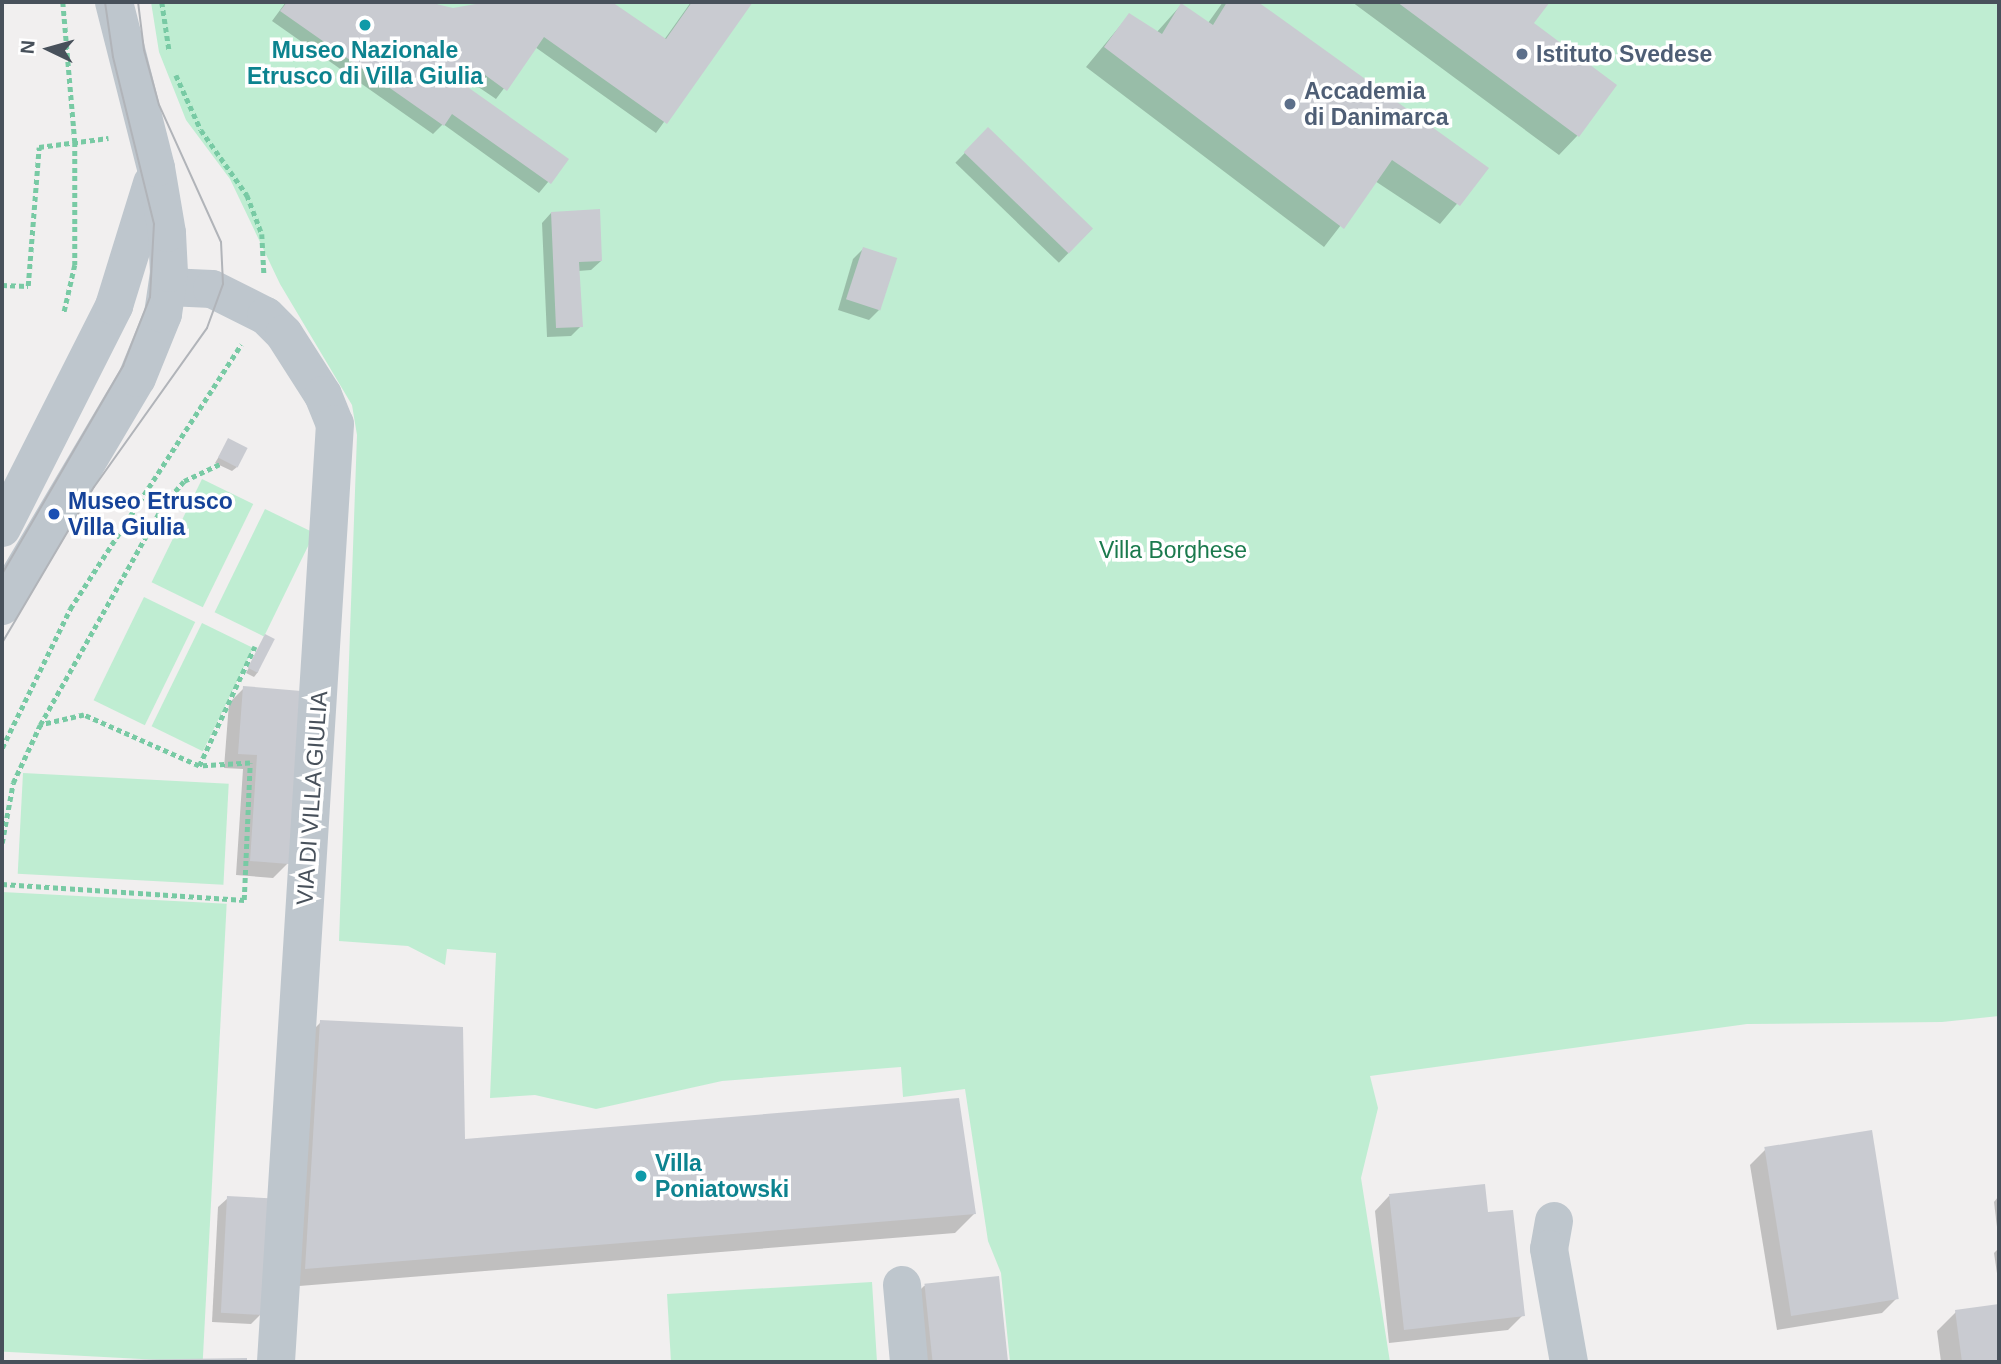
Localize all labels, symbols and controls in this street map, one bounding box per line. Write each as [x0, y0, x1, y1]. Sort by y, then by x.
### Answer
north arrow [14, 14, 84, 84]
marker: Museo Nazionale Etrusco di Villa Giulia [357, 17, 373, 33]
place label: Museo Nazionale Etrusco di Villa Giulia [247, 36, 483, 90]
text: N [17, 39, 39, 55]
place label: Istituto Svedese [1536, 40, 1712, 68]
marker: Istituto Svedese [1514, 46, 1530, 62]
place label: Accademia di Danimarca [1304, 77, 1448, 131]
marker: Accademia di Danimarca [1282, 96, 1298, 112]
place label: Museo Etrusco Villa Giulia [68, 487, 233, 541]
marker: Museo Etrusco Villa Giulia [46, 506, 62, 522]
park label: Villa Borghese [1099, 536, 1247, 564]
street label: VIA DI VILLA GIULIA [291, 689, 333, 907]
place label: Villa Poniatowski [655, 1149, 789, 1203]
marker: Villa Poniatowski [633, 1168, 649, 1184]

